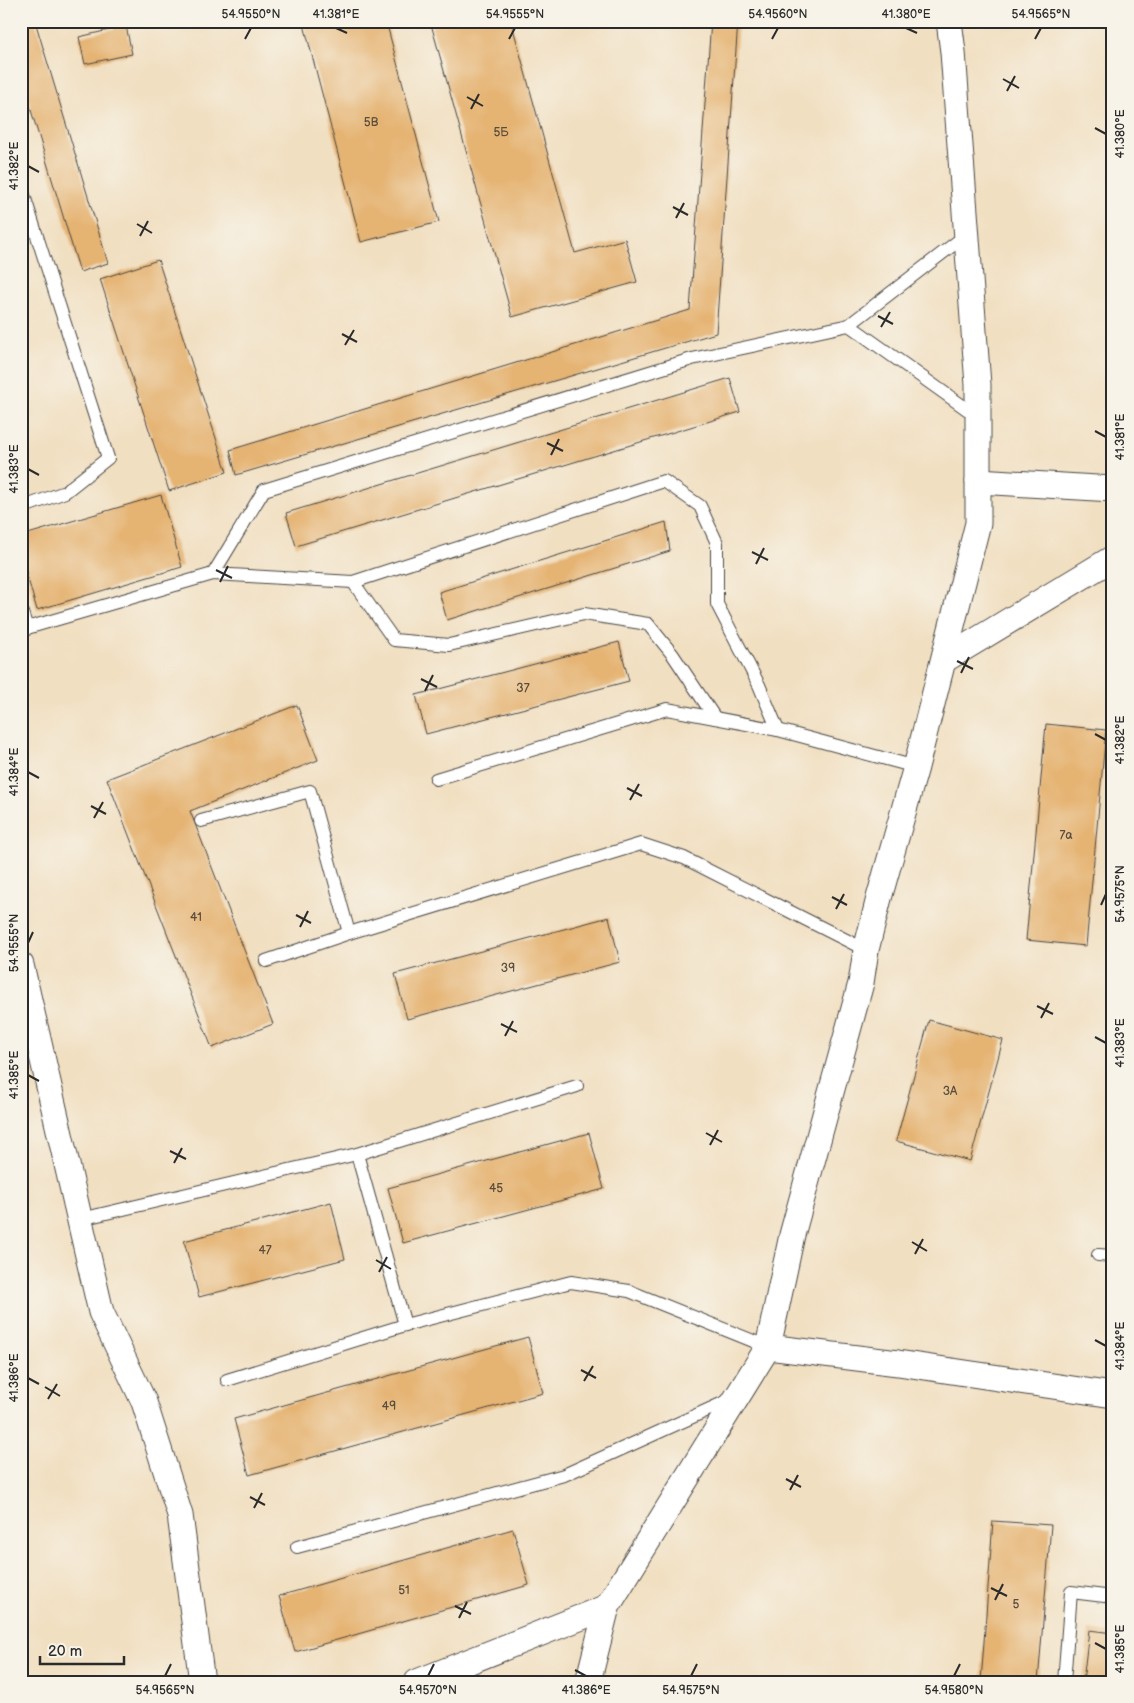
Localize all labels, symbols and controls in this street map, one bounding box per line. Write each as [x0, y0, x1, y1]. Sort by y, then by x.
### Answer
text: 54.9550°N [222, 7, 280, 22]
text: 41.381°E [313, 7, 359, 22]
text: 54.9555°N [486, 7, 544, 22]
text: 54.9560°N [748, 7, 808, 22]
text: 41.380°E [881, 7, 931, 22]
text: 54.9565°N [1012, 7, 1070, 22]
text: 41.380°E [1113, 109, 1128, 159]
house number: 5В [364, 115, 379, 130]
house number: 5Б [493, 125, 509, 140]
text: 41.382°E [7, 142, 22, 190]
text: 41.381°E [1113, 414, 1128, 460]
text: 41.383°E [7, 444, 22, 494]
house number: 37 [516, 681, 530, 696]
text: 41.382°E [1113, 716, 1128, 764]
text: 41.384°E [7, 747, 22, 796]
house number: 7а [1060, 828, 1072, 843]
text: 54.9575°N [1113, 865, 1128, 923]
house number: 41 [190, 910, 202, 925]
text: 54.9555°N [7, 914, 22, 972]
house number: 39 [501, 961, 515, 976]
text: 41.383°E [1113, 1018, 1128, 1068]
text: 41.385°E [7, 1050, 22, 1099]
house number: 3А [943, 1084, 958, 1099]
house number: 45 [489, 1181, 503, 1196]
house number: 47 [258, 1243, 272, 1258]
text: 41.384°E [1113, 1321, 1128, 1370]
text: 41.386°E [7, 1353, 22, 1403]
house number: 49 [382, 1399, 396, 1414]
house number: 51 [398, 1583, 410, 1598]
house number: 5 [1013, 1597, 1020, 1612]
text: 41.385°E [1113, 1624, 1128, 1673]
scale bar [40, 1633, 124, 1665]
text: 20 m [48, 1642, 82, 1661]
text: 54.9565°N [136, 1683, 194, 1698]
text: 54.9570°N [399, 1683, 457, 1698]
text: 41.386°E [561, 1683, 611, 1698]
text: 54.9575°N [662, 1683, 720, 1698]
text: 54.9580°N [925, 1683, 983, 1698]

